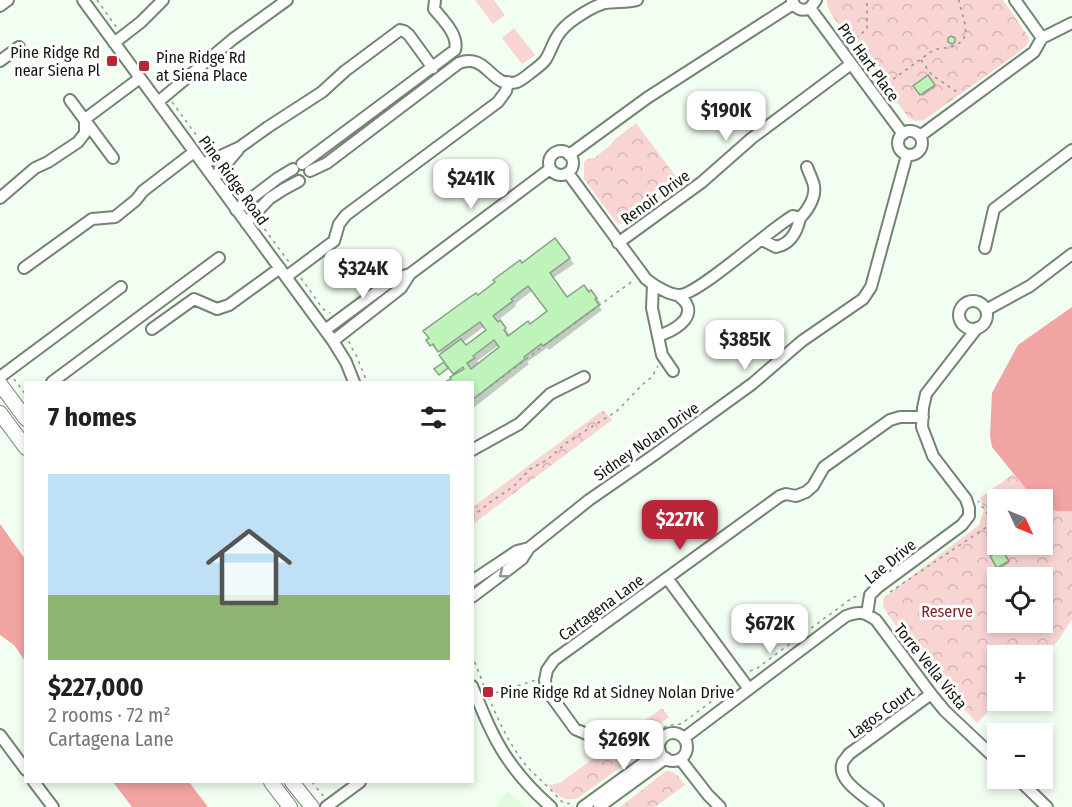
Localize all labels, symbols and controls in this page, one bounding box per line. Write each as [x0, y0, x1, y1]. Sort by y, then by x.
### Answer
street label: Pro Hart Place [834, 19, 903, 105]
place label: Pine Ridge Rd near Siena Pl [10, 43, 100, 80]
place label: Pine Ridge Rd at Siena Place [156, 48, 247, 85]
marker: Pine Ridge Rd near Siena Pl [105, 54, 119, 68]
marker: Pine Ridge Rd at Siena Place [137, 59, 151, 73]
pin: $190K [684, 91, 768, 142]
text: $190K [701, 98, 751, 122]
street label: Pine Ridge Road [195, 132, 272, 229]
pin: $241K [429, 159, 513, 210]
text: $241K [447, 166, 495, 190]
street label: Renoir Drive [617, 166, 694, 229]
pin: $324K [321, 249, 405, 300]
text: $324K [338, 256, 388, 280]
pin: $385K [703, 320, 787, 371]
text: $385K [719, 327, 771, 351]
street label: Sidney Nolan Drive [590, 398, 703, 485]
icon: filters [417, 401, 450, 434]
text: 7 homes [48, 402, 136, 433]
north arrow [987, 489, 1053, 555]
map controls [987, 489, 1053, 789]
pin: $227K [638, 500, 722, 551]
text: $227K [656, 507, 704, 531]
icon: home [195, 513, 303, 621]
street label: Lae Drive [861, 535, 920, 588]
one-way arrow [498, 567, 509, 578]
button: locate [987, 567, 1053, 633]
street label: Cartagena Lane [555, 570, 648, 645]
park label: Reserve [921, 602, 973, 621]
pin: $672K [728, 604, 812, 655]
text: $672K [745, 611, 795, 635]
street label: Torre Vella Vista [890, 620, 971, 713]
button: + [987, 645, 1053, 711]
text: $227,000 [48, 672, 144, 703]
street label: Lagos Court [845, 682, 918, 743]
place label: Pine Ridge Rd at Sidney Nolan Drive [500, 683, 734, 702]
marker: Pine Ridge Rd at Sidney Nolan Drive [481, 685, 495, 699]
text: 2 rooms · 72 m² [48, 703, 170, 727]
pin: $269K [582, 720, 666, 771]
button: − [987, 723, 1053, 789]
text: Cartagena Lane [48, 727, 174, 751]
text: $269K [598, 727, 650, 751]

